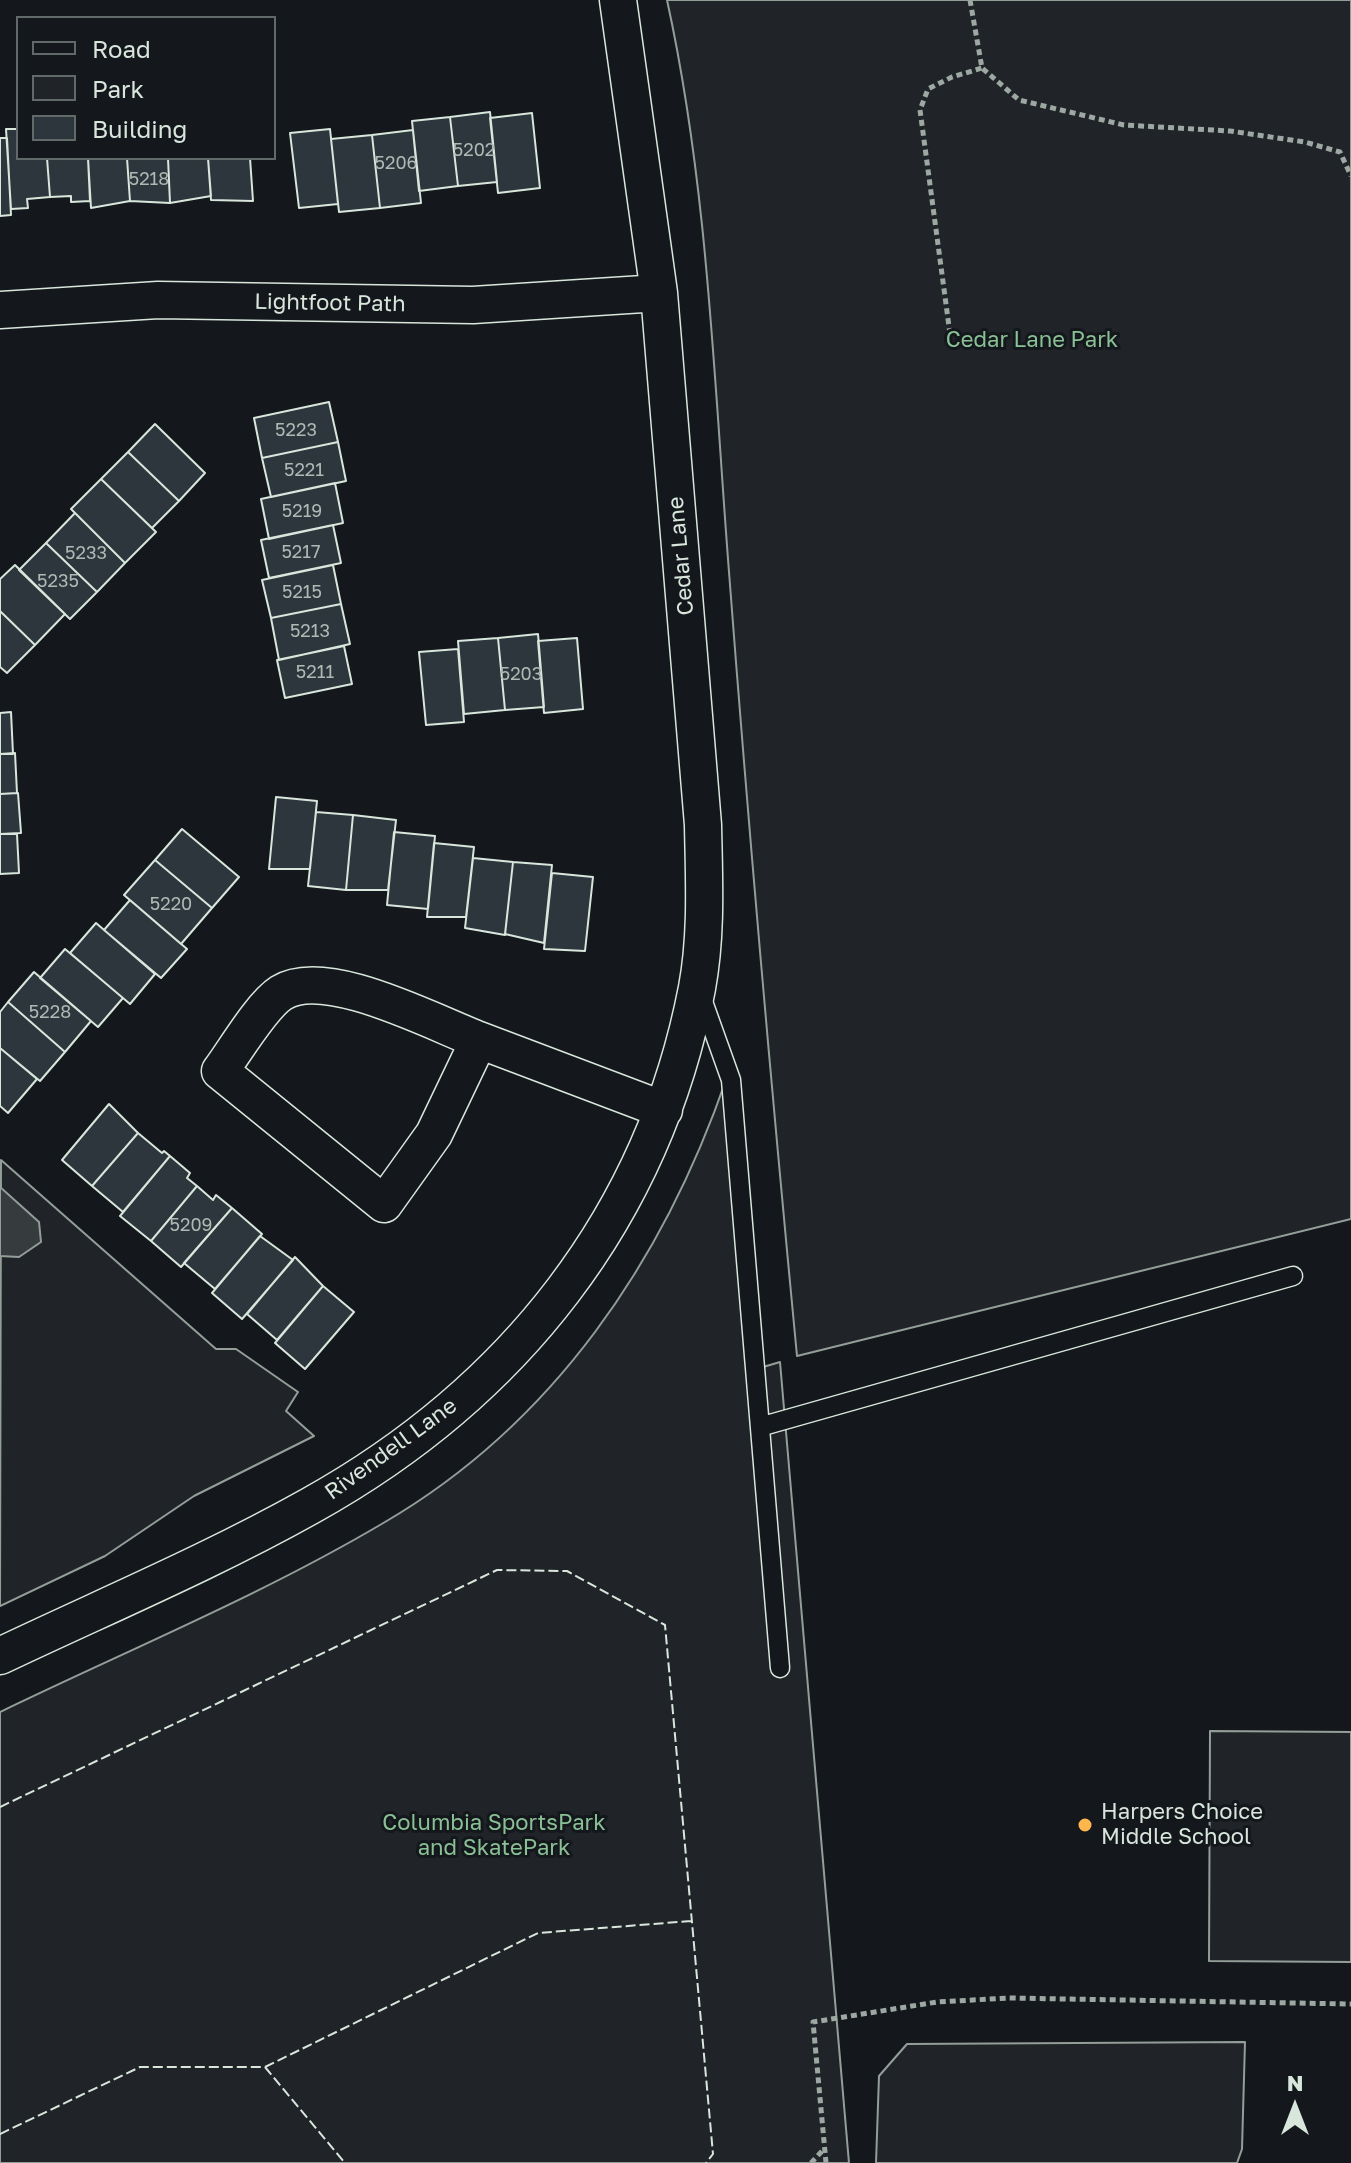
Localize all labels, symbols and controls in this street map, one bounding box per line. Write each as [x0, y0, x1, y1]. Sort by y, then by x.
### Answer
legend [16, 16, 276, 160]
text: Road [92, 34, 151, 63]
text: Park [92, 74, 144, 103]
text: Building [92, 114, 187, 143]
house number: 5202 [453, 139, 495, 161]
house number: 5206 [375, 152, 417, 174]
house number: 5218 [129, 168, 169, 190]
street label: Lightfoot Path [254, 288, 406, 318]
park label: Cedar Lane Park [946, 327, 1118, 353]
house number: 5223 [275, 419, 317, 441]
house number: 5221 [284, 459, 324, 481]
street label: Cedar Lane [663, 495, 699, 617]
house number: 5219 [282, 500, 322, 522]
house number: 5217 [281, 541, 321, 563]
house number: 5233 [65, 542, 107, 564]
house number: 5235 [37, 570, 79, 592]
house number: 5215 [282, 581, 322, 603]
house number: 5213 [290, 620, 330, 642]
house number: 5211 [296, 661, 334, 683]
house number: 5203 [500, 663, 542, 685]
house number: 5220 [150, 893, 192, 915]
house number: 5228 [29, 1001, 71, 1023]
house number: 5209 [170, 1214, 212, 1236]
street label: Rivendell Lane [320, 1392, 462, 1506]
place label: Harpers Choice Middle School [1101, 1799, 1263, 1850]
park label: Columbia SportsPark and SkatePark [382, 1810, 606, 1862]
marker: Harpers Choice Middle School [1076, 1816, 1094, 1834]
north arrow [1255, 2067, 1335, 2147]
text: N [1287, 2069, 1303, 2096]

